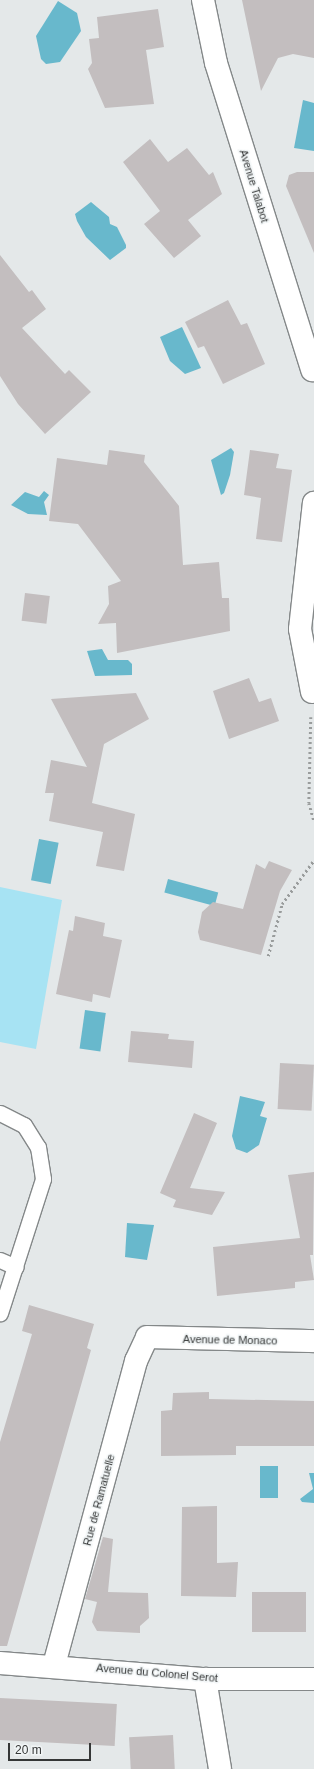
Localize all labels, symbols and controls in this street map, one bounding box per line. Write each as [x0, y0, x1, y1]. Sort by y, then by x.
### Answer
street label: Avenue Talabot [237, 148, 271, 224]
street label: Avenue de Monaco [183, 1333, 277, 1347]
street label: Rue de Ramatuelle [80, 1453, 118, 1547]
street label: Avenue du Colonel Serot [96, 1661, 218, 1685]
scale bar [10, 1735, 93, 1761]
text: 20 m [15, 1743, 42, 1757]

